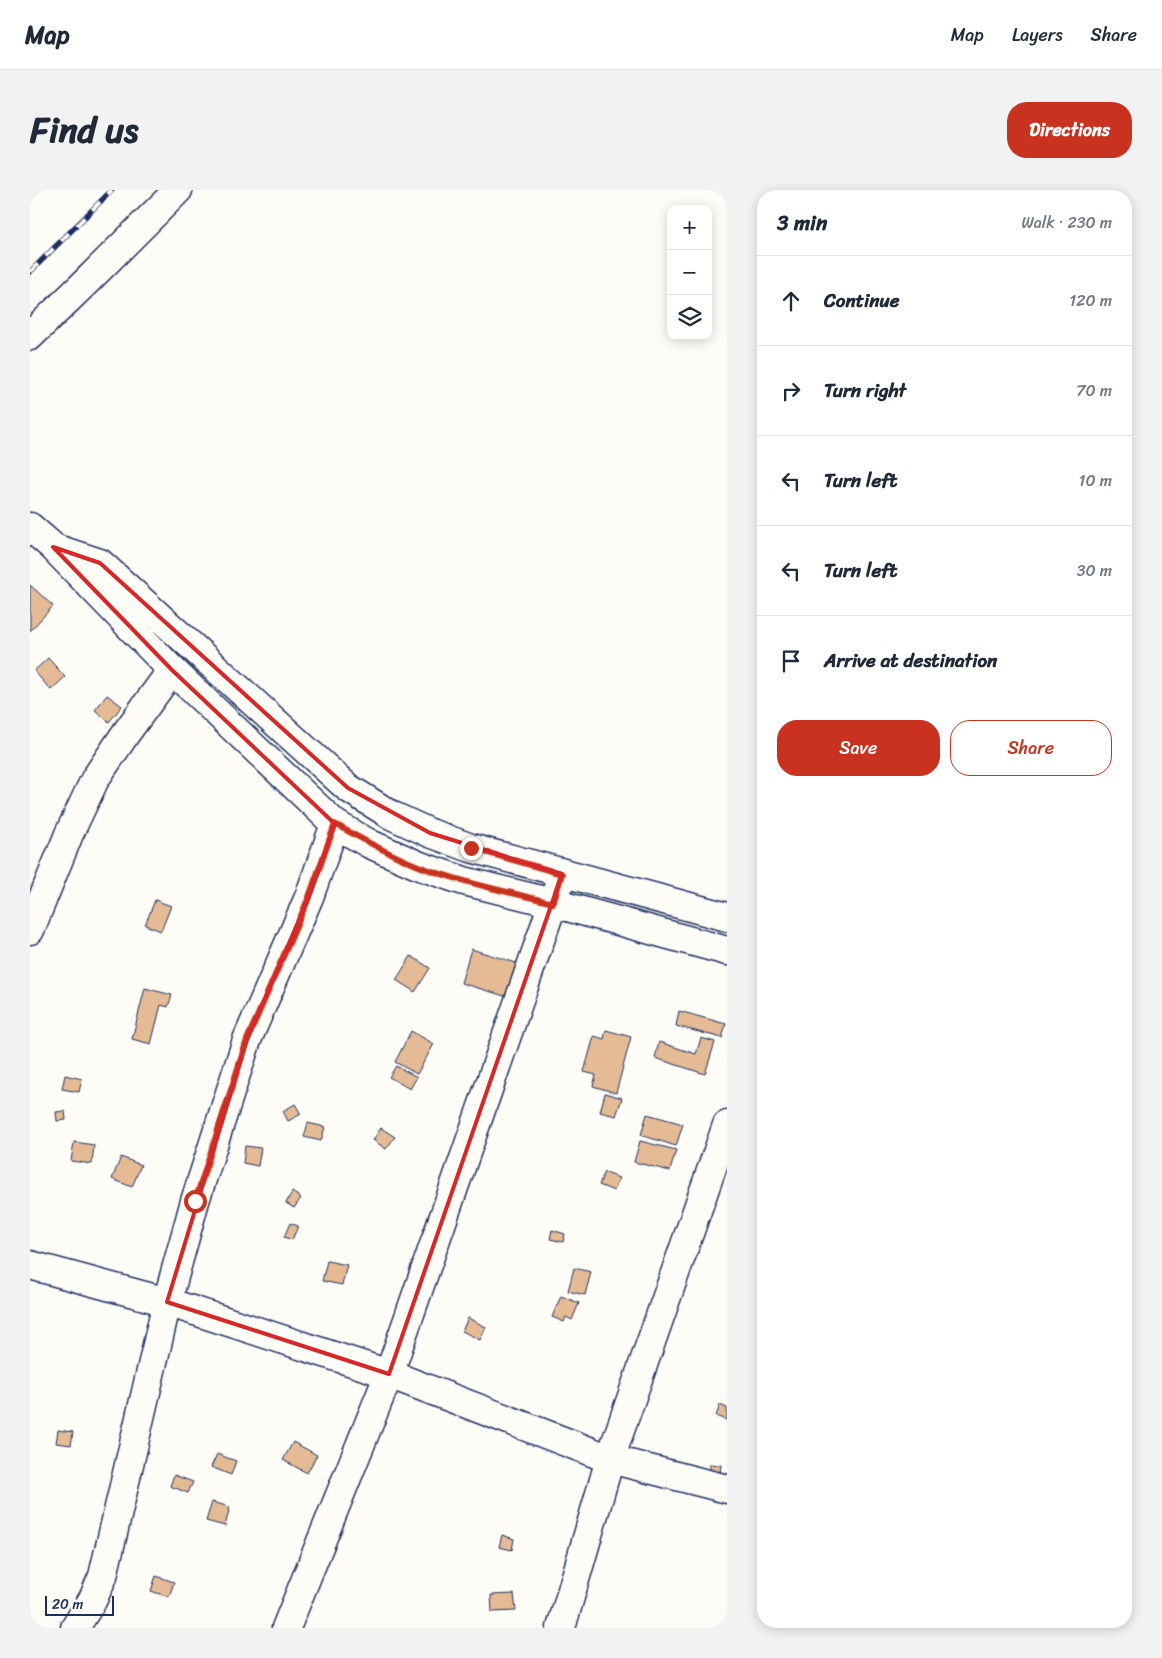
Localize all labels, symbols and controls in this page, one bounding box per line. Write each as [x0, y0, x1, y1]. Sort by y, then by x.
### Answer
text: Map [25, 14, 69, 56]
text: Map [951, 19, 984, 51]
text: Layers [1012, 19, 1063, 51]
text: Share [1091, 19, 1137, 51]
text: Find us [30, 99, 138, 161]
button: Directions [1007, 102, 1132, 158]
text: 3 min [777, 204, 827, 242]
map controls [667, 205, 712, 340]
button: + [667, 205, 712, 250]
text: Walk · 230 m [1021, 208, 1112, 237]
button: − [667, 250, 712, 295]
text: Continue [824, 284, 900, 317]
text: 120 m [1069, 286, 1112, 315]
icon: ahead [777, 287, 805, 315]
button: layers [667, 295, 712, 340]
text: Turn right [824, 374, 906, 407]
text: 70 m [1076, 376, 1112, 405]
icon: right [777, 377, 805, 405]
text: Turn left [824, 464, 897, 497]
text: 10 m [1079, 466, 1112, 495]
icon: left [777, 467, 805, 495]
text: Turn left [824, 554, 897, 587]
text: 30 m [1077, 556, 1112, 585]
icon: left [777, 557, 805, 585]
text: Arrive at destination [824, 644, 997, 677]
icon: arrive [777, 647, 805, 675]
button: Save [777, 720, 940, 776]
button: Share [950, 720, 1112, 776]
route end [460, 837, 483, 860]
route start [184, 1190, 207, 1213]
text: 20 m [52, 1592, 83, 1617]
scale bar [45, 1593, 114, 1616]

